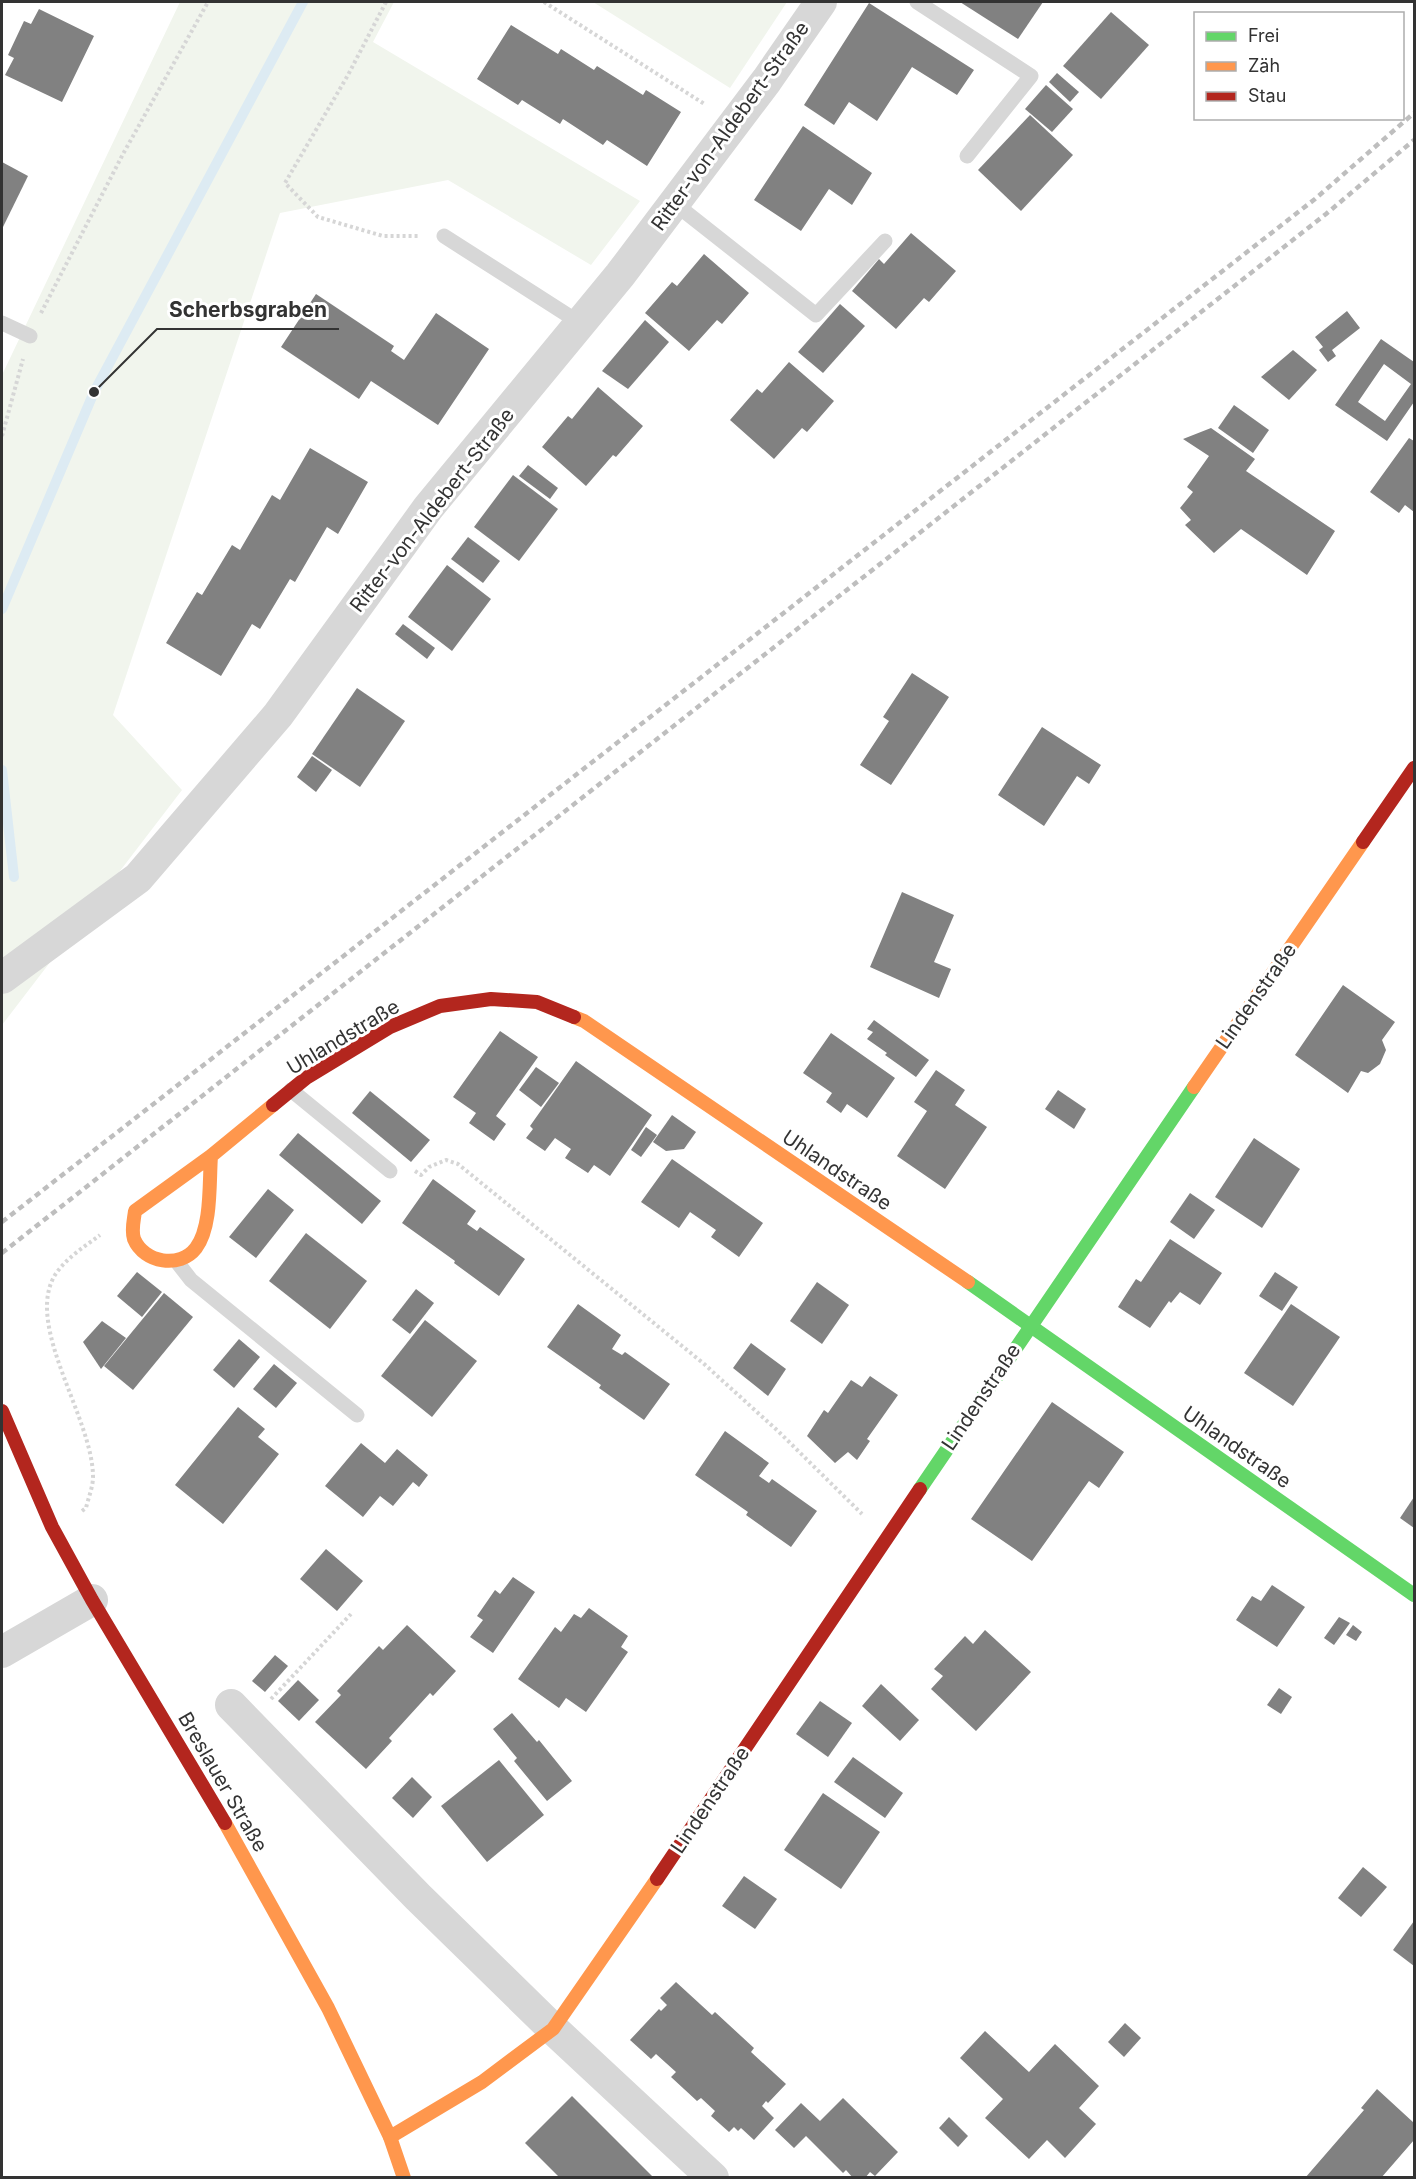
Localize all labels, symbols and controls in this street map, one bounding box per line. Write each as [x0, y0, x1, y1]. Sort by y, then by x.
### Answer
legend [1194, 12, 1404, 120]
street label: Ritter-von-Aldebert-Straße [646, 17, 814, 235]
text: Frei [1248, 25, 1279, 46]
text: Zäh [1248, 55, 1280, 76]
text: Stau [1248, 85, 1286, 106]
callout: Scherbsgraben [157, 290, 339, 329]
text: Scherbsgraben [169, 297, 327, 322]
street label: Ritter-von-Aldebert-Straße [345, 403, 519, 617]
street label: Lindenstraße [1211, 939, 1301, 1053]
street label: Uhlandstraße [283, 994, 403, 1080]
street label: Uhlandstraße [778, 1125, 896, 1215]
street label: Lindenstraße [937, 1339, 1025, 1455]
street label: Uhlandstraße [1178, 1401, 1296, 1493]
street label: Breslauer Straße [173, 1708, 273, 1856]
street label: Lindenstraße [666, 1742, 754, 1858]

